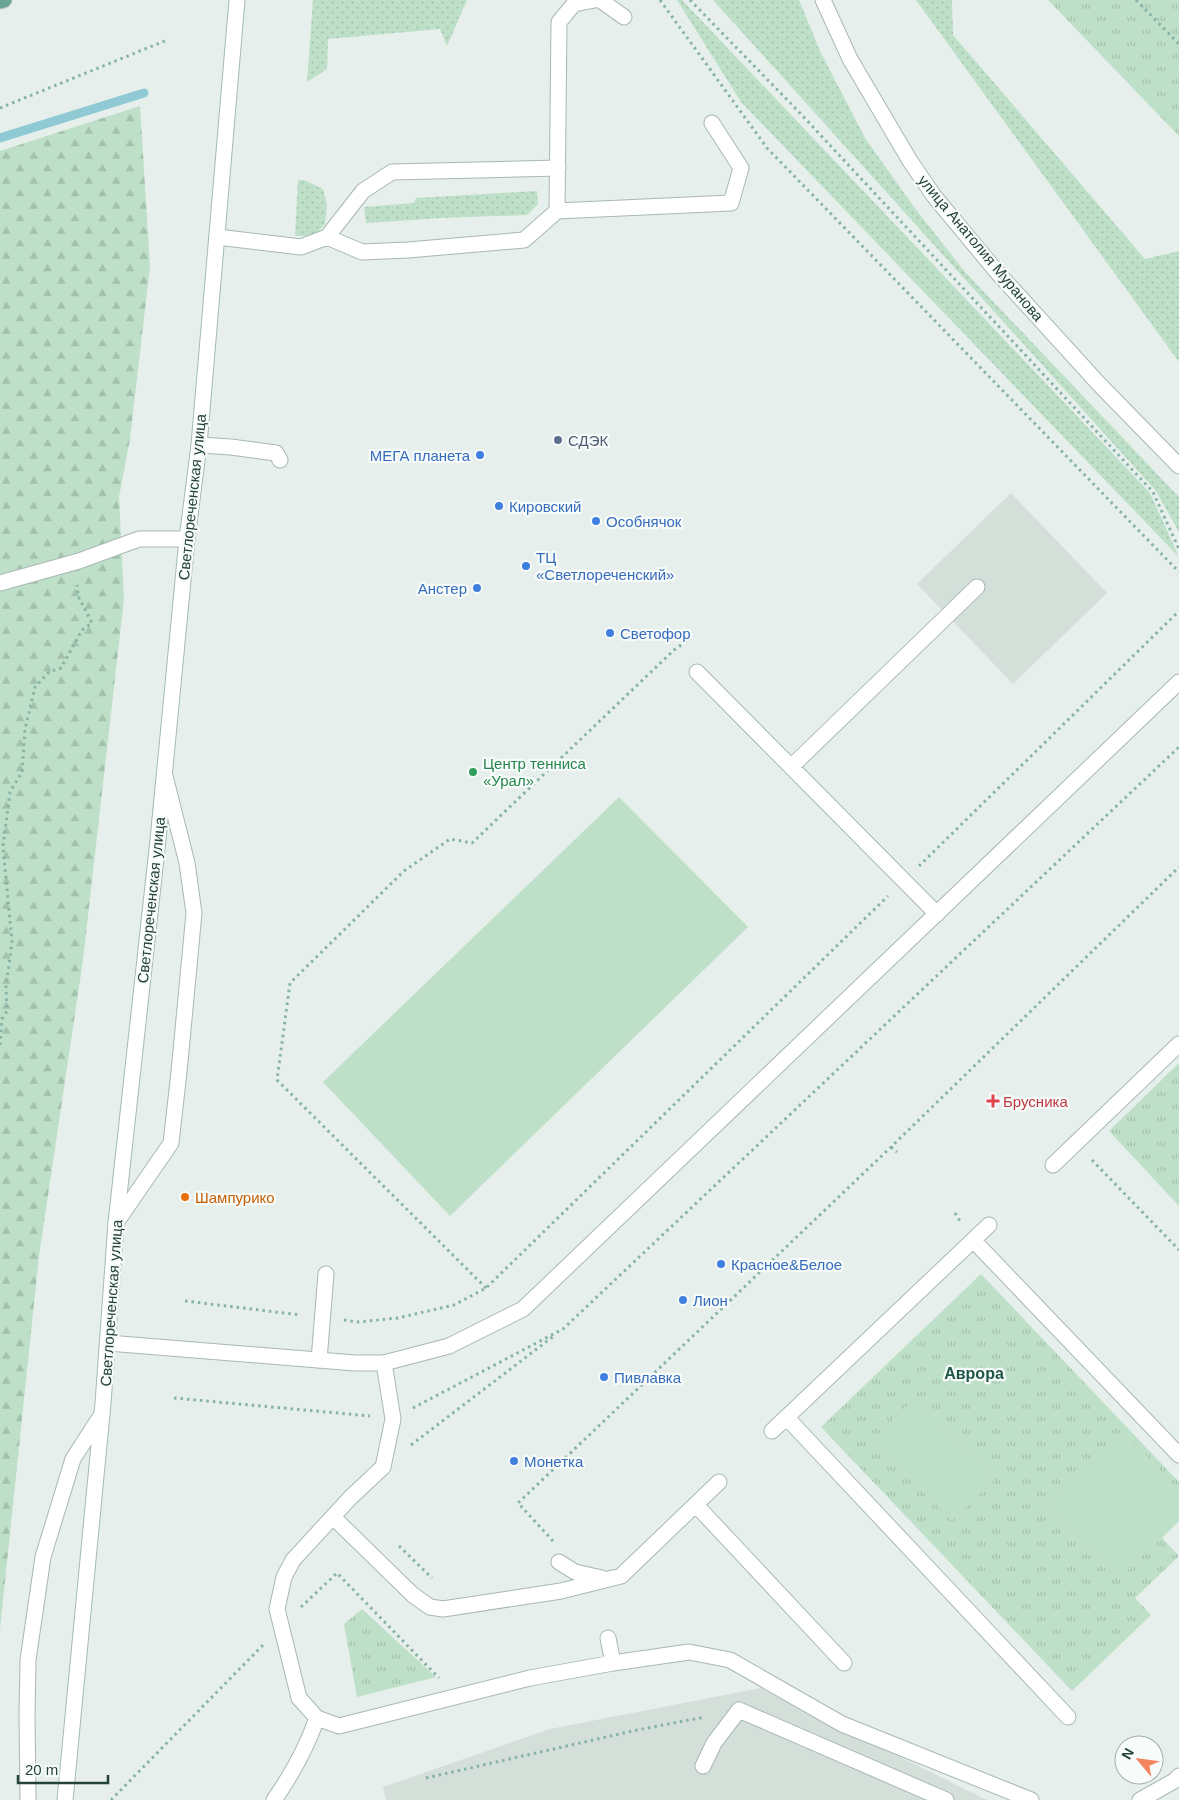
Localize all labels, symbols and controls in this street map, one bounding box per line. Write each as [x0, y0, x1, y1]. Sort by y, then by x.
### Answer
street label: улица Анатолия Муранова [915, 172, 1047, 325]
street label: Светлореченская улица [175, 412, 209, 581]
place label: СДЭК [568, 432, 608, 449]
marker: СДЭК [552, 434, 564, 446]
place label: МЕГА планета [370, 447, 471, 464]
marker: МЕГА планета [474, 449, 486, 461]
place label: Кировский [509, 498, 581, 515]
marker: Кировский [493, 500, 505, 512]
place label: Особнячок [606, 513, 682, 530]
marker: Особнячок [590, 515, 602, 527]
place label: ТЦ «Светлореченский» [536, 549, 674, 583]
marker: ТЦ «Светлореченский» [520, 560, 532, 572]
place label: Анстер [418, 580, 467, 597]
marker: Анстер [471, 582, 483, 594]
place label: Светофор [620, 625, 691, 642]
marker: Светофор [604, 627, 616, 639]
place label: Центр тенниса «Урал» [483, 755, 587, 789]
marker: Центр тенниса «Урал» [467, 766, 479, 778]
street label: Светлореченская улица [134, 815, 168, 984]
place label: Брусника [1003, 1093, 1068, 1110]
marker: Брусника [987, 1095, 999, 1107]
place label: Шампурико [195, 1189, 275, 1206]
marker: Шампурико [179, 1191, 191, 1203]
street label: Светлореченская улица [97, 1218, 125, 1387]
place label: Красное&Белое [731, 1256, 842, 1273]
marker: Красное&Белое [715, 1258, 727, 1270]
place label: Лион [693, 1292, 728, 1309]
marker: Лион [677, 1294, 689, 1306]
district label: Аврора [944, 1365, 1004, 1382]
place label: Пивлавка [614, 1369, 682, 1386]
marker: Пивлавка [598, 1371, 610, 1383]
place label: Монетка [524, 1453, 584, 1470]
marker: Монетка [508, 1455, 520, 1467]
north arrow [1114, 1735, 1164, 1785]
text: N [1118, 1745, 1137, 1762]
scale bar [18, 1752, 108, 1784]
text: 20 m [25, 1761, 58, 1778]

